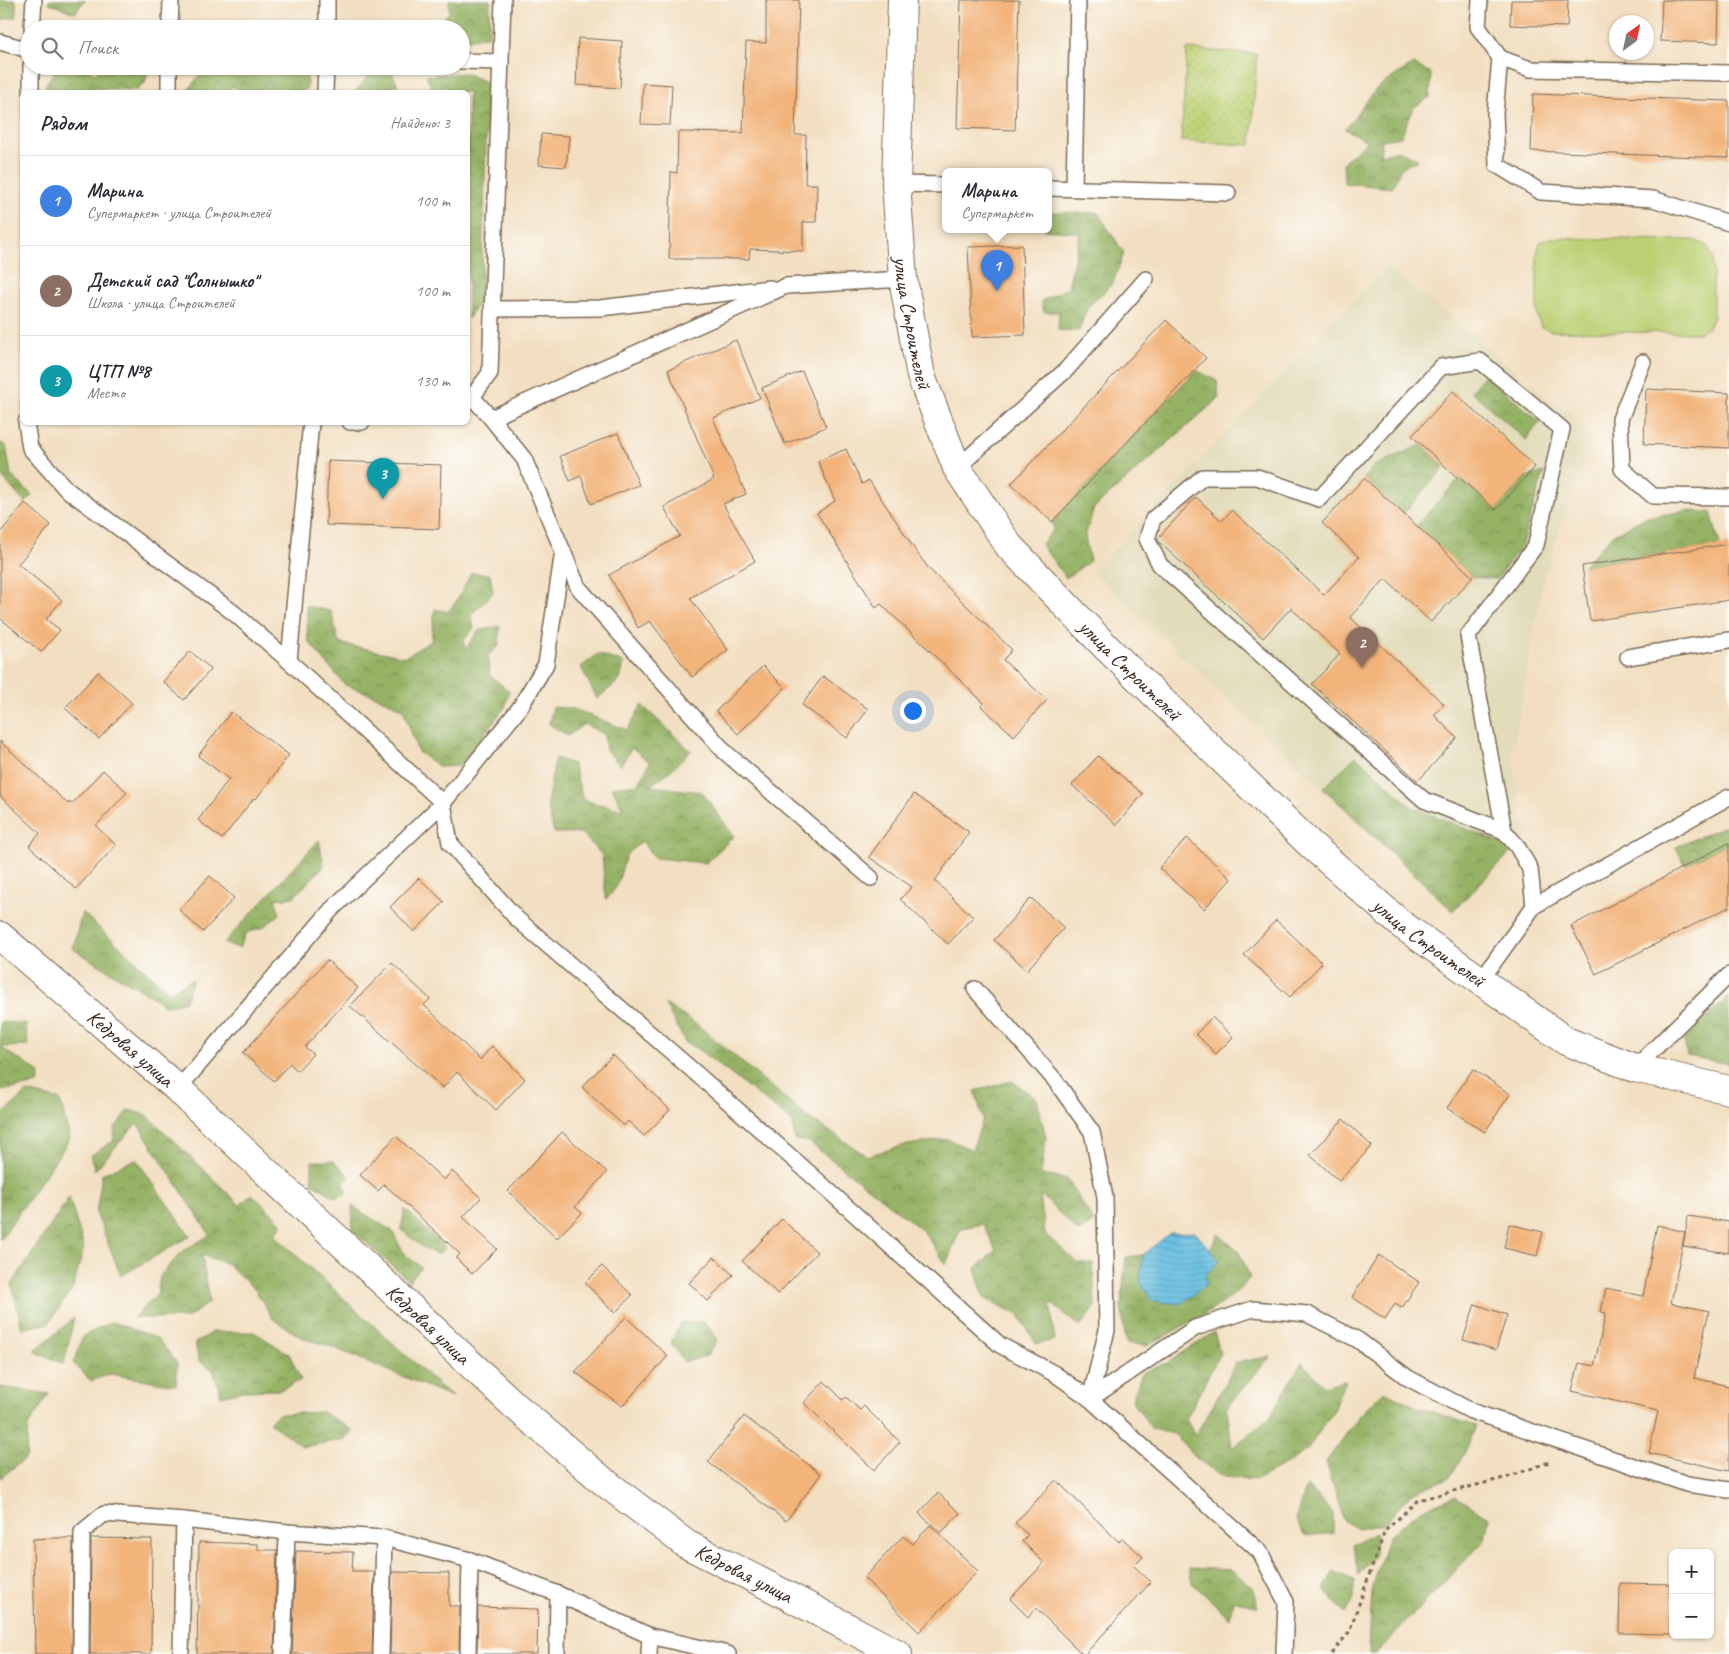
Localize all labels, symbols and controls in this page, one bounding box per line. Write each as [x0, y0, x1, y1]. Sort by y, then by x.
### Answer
north arrow [1609, 15, 1654, 60]
search box [20, 20, 470, 75]
icon: search [38, 34, 66, 62]
text: Поиск [78, 36, 118, 60]
text: Рядом [40, 110, 87, 136]
text: Найдено: 3 [390, 113, 450, 133]
popup [942, 168, 1052, 233]
text: Марина [87, 179, 142, 203]
text: Марина [961, 179, 1017, 203]
text: 1 [52, 191, 60, 211]
text: 100 m [416, 191, 450, 211]
text: Супермаркет · улица Строителей [87, 203, 271, 223]
text: Супермаркет [961, 203, 1033, 223]
pin: 1 [981, 250, 1013, 291]
street label: улица Строителей [888, 254, 938, 394]
text: Детский сад "Солнышко" [87, 269, 258, 293]
text: 2 [52, 281, 60, 301]
text: 100 m [416, 281, 450, 301]
text: Школа · улица Строителей [87, 293, 235, 313]
text: ЦТП №8 [87, 359, 150, 383]
text: 3 [52, 371, 60, 391]
text: 130 m [416, 371, 450, 391]
text: Место [87, 383, 125, 403]
pin: 3 [367, 458, 399, 499]
street label: улица Строителей [1072, 612, 1188, 727]
pin: 2 [1346, 627, 1378, 668]
your location [900, 698, 926, 724]
street label: улица Строителей [1366, 891, 1491, 994]
street label: Кедровая улица [82, 1004, 180, 1094]
street label: Кедровая улица [381, 1278, 477, 1371]
street label: Кедровая улица [691, 1538, 799, 1610]
map controls [1669, 1549, 1714, 1639]
button: + [1669, 1549, 1714, 1594]
button: − [1669, 1594, 1714, 1639]

